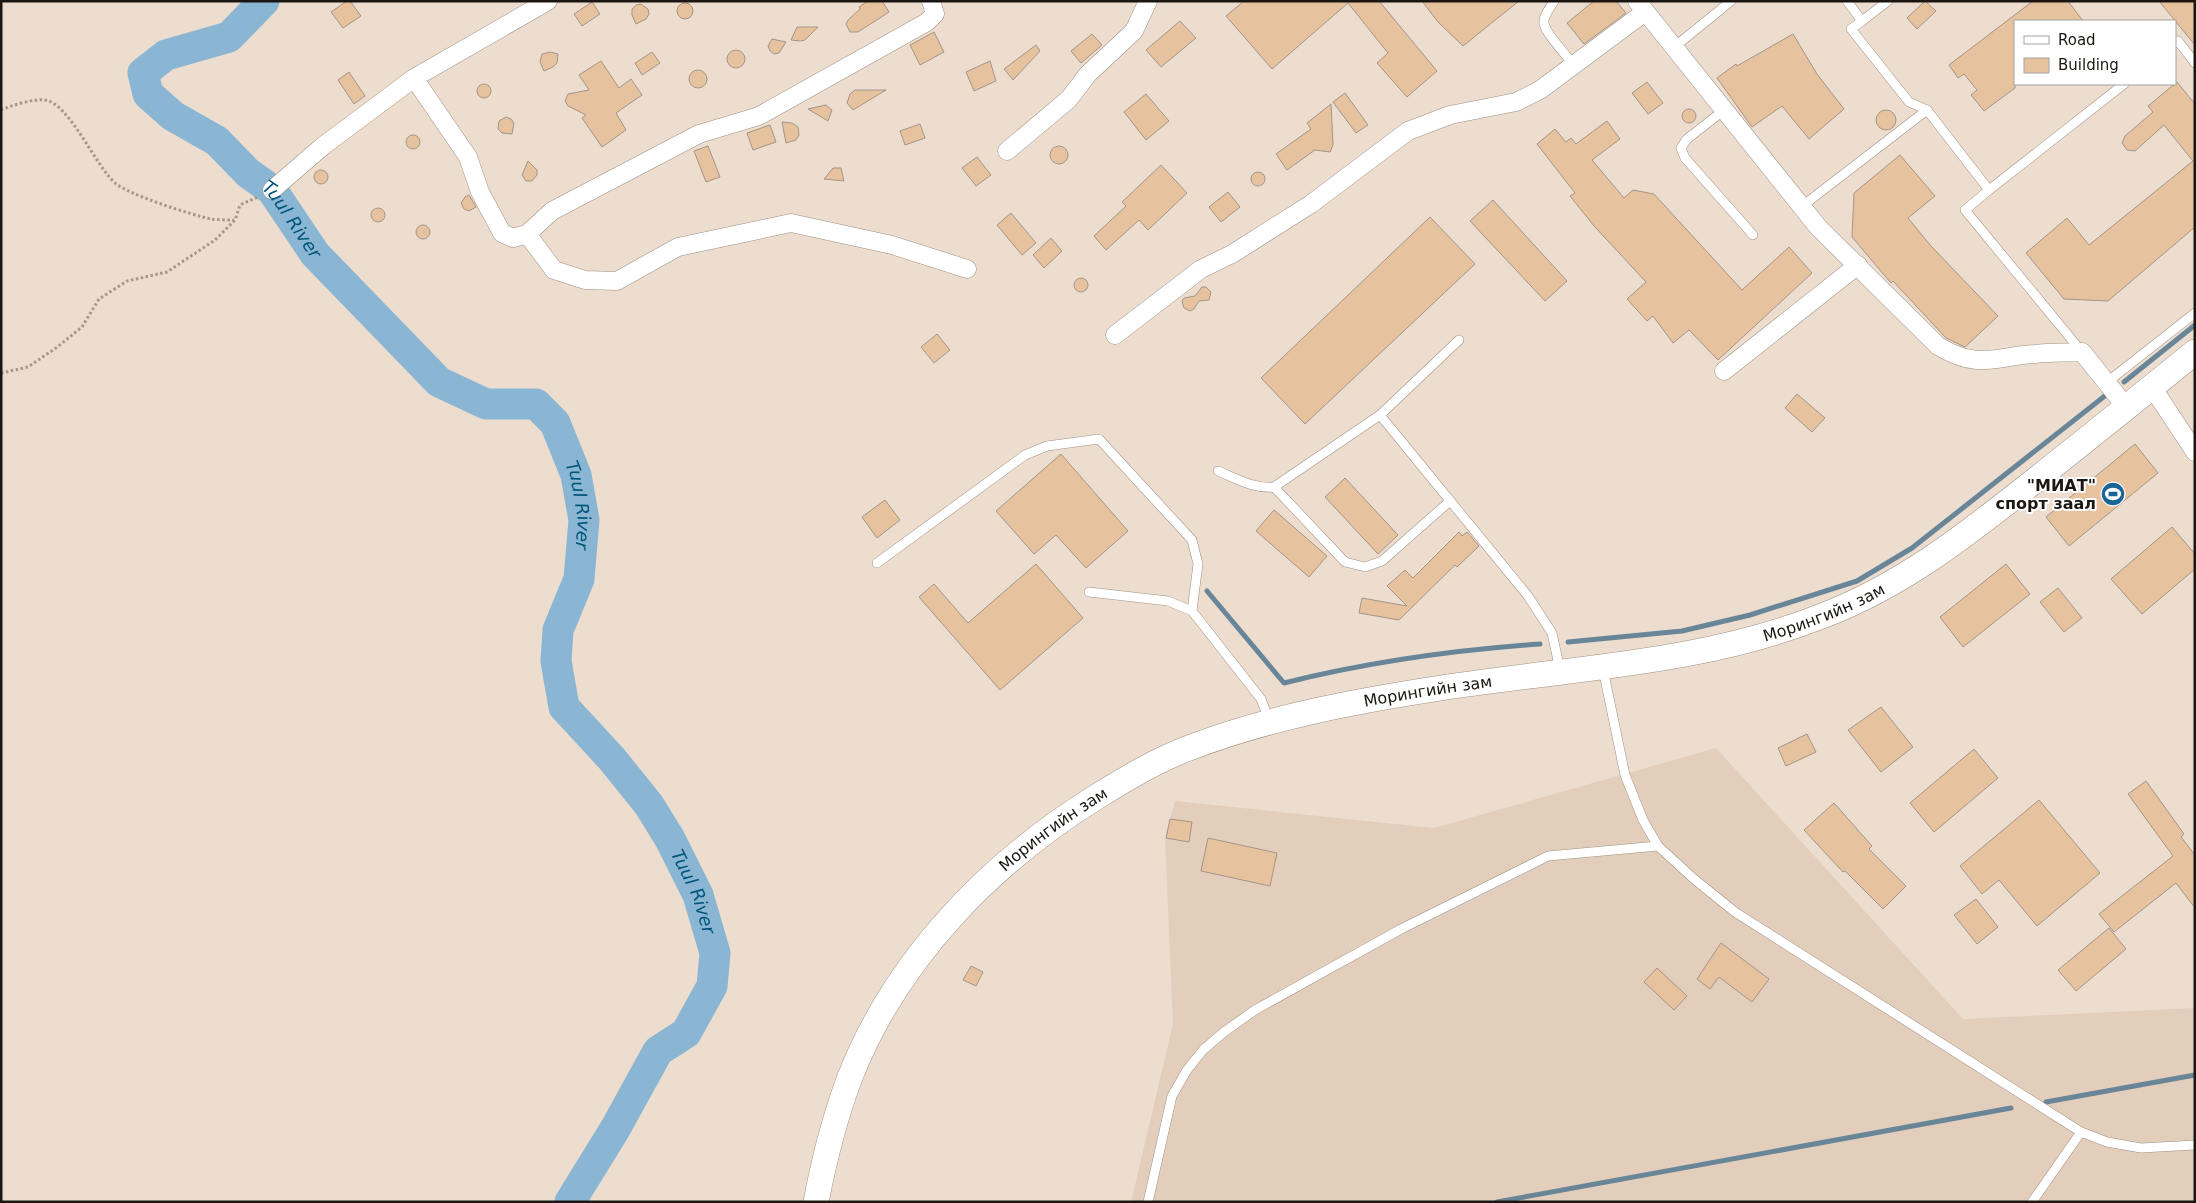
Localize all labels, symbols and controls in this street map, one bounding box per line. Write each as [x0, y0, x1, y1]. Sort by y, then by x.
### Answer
legend [2014, 20, 2176, 85]
text: Road [2058, 31, 2096, 49]
text: Building [2058, 56, 2119, 74]
water label: Tuul River [259, 176, 327, 264]
water label: Tuul River [561, 458, 595, 552]
place label: "МИАТ" спорт заал [1996, 476, 2096, 513]
sports icon: "МИАТ" спорт заал [2100, 481, 2126, 507]
street label: Морингийн зам [1761, 580, 1888, 646]
street label: Морингийн зам [1362, 672, 1493, 711]
street label: Морингийн зам [995, 784, 1111, 875]
water label: Tuul River [667, 846, 720, 938]

